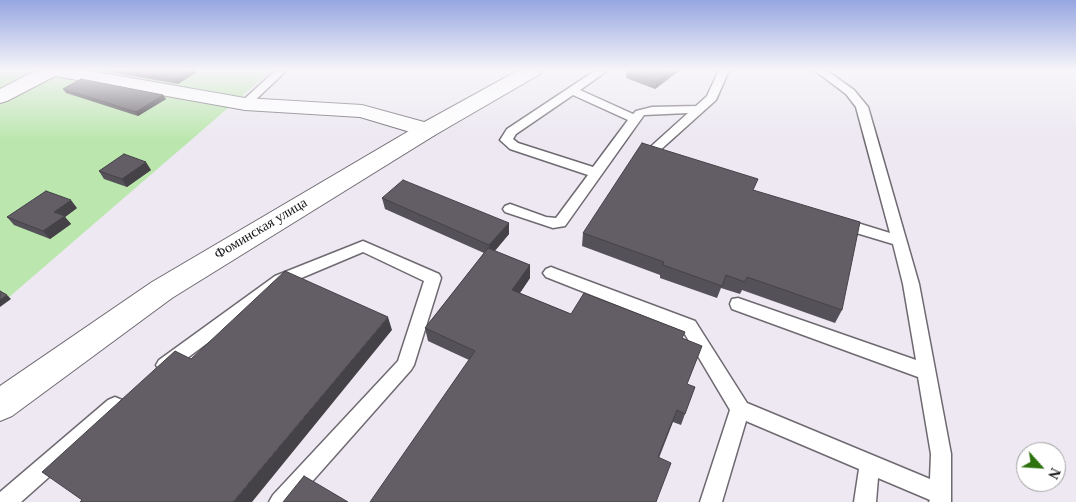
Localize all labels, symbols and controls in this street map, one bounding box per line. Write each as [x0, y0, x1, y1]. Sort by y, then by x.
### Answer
street label: Фоминская улица [212, 195, 310, 263]
north arrow [1016, 442, 1066, 492]
text: N [1045, 466, 1063, 481]

